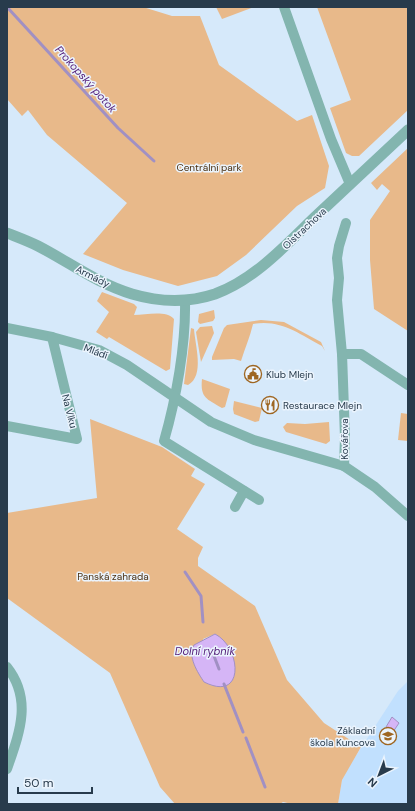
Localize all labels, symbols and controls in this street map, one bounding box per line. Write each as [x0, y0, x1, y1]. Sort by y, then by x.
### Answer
water label: Prokopský potok [52, 43, 120, 116]
park label: Centrální park [177, 161, 241, 174]
street label: Oistrachova [280, 205, 329, 252]
street label: Armády [74, 262, 112, 291]
street label: Mládí [82, 341, 110, 362]
public building icon: Klub Mlejn [243, 364, 263, 384]
place label: Klub Mlejn [266, 368, 313, 381]
street label: Na Vlku [59, 393, 80, 430]
restaurant icon: Restaurace Mlejn [260, 395, 280, 415]
place label: Restaurace Mlejn [283, 399, 362, 412]
street label: Kovářova [338, 418, 351, 460]
park label: Panská zahrada [77, 570, 149, 583]
water label: Dolní rybník [175, 644, 236, 658]
place label: Základní škola Kuncova [310, 724, 376, 749]
school or university icon: Základní škola Kuncova [378, 726, 398, 746]
north arrow [359, 755, 399, 795]
scale bar [18, 769, 92, 795]
text: 50 m [24, 775, 53, 791]
text: N [365, 775, 380, 790]

